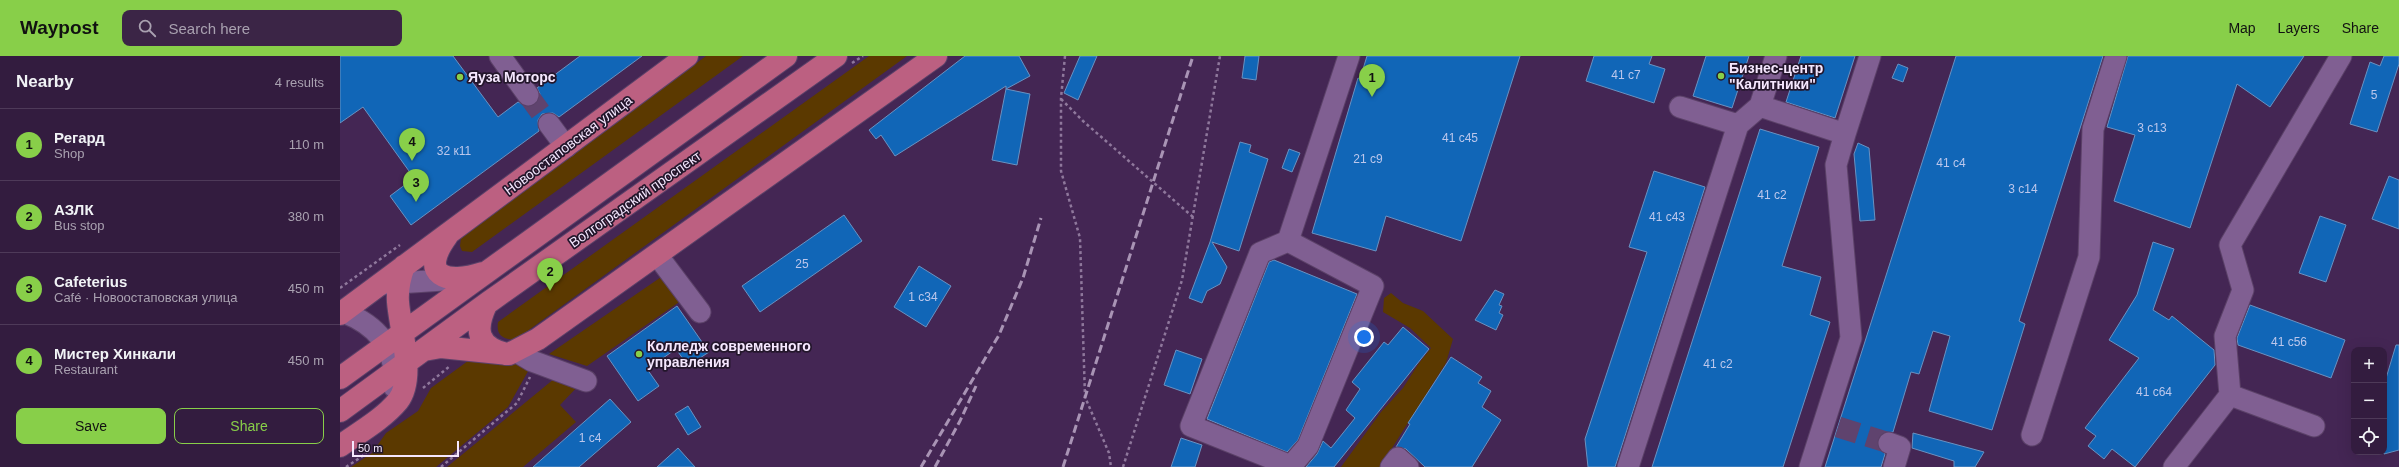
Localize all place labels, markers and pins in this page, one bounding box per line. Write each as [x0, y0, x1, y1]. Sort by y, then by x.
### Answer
place label: Бизнес-центр "Калитники" [1729, 60, 1823, 92]
pin: 1 [1359, 64, 1385, 97]
place label: Яуза Моторс [468, 69, 556, 85]
marker: Бизнес-центр "Калитники" [1716, 71, 1726, 81]
marker: Яуза Моторс [455, 72, 465, 82]
pin: 4 [399, 128, 425, 161]
pin: 3 [403, 169, 429, 202]
pin: 2 [537, 258, 563, 291]
place label: Колледж современного управления [647, 338, 811, 370]
marker: Колледж современного управления [634, 349, 644, 359]

